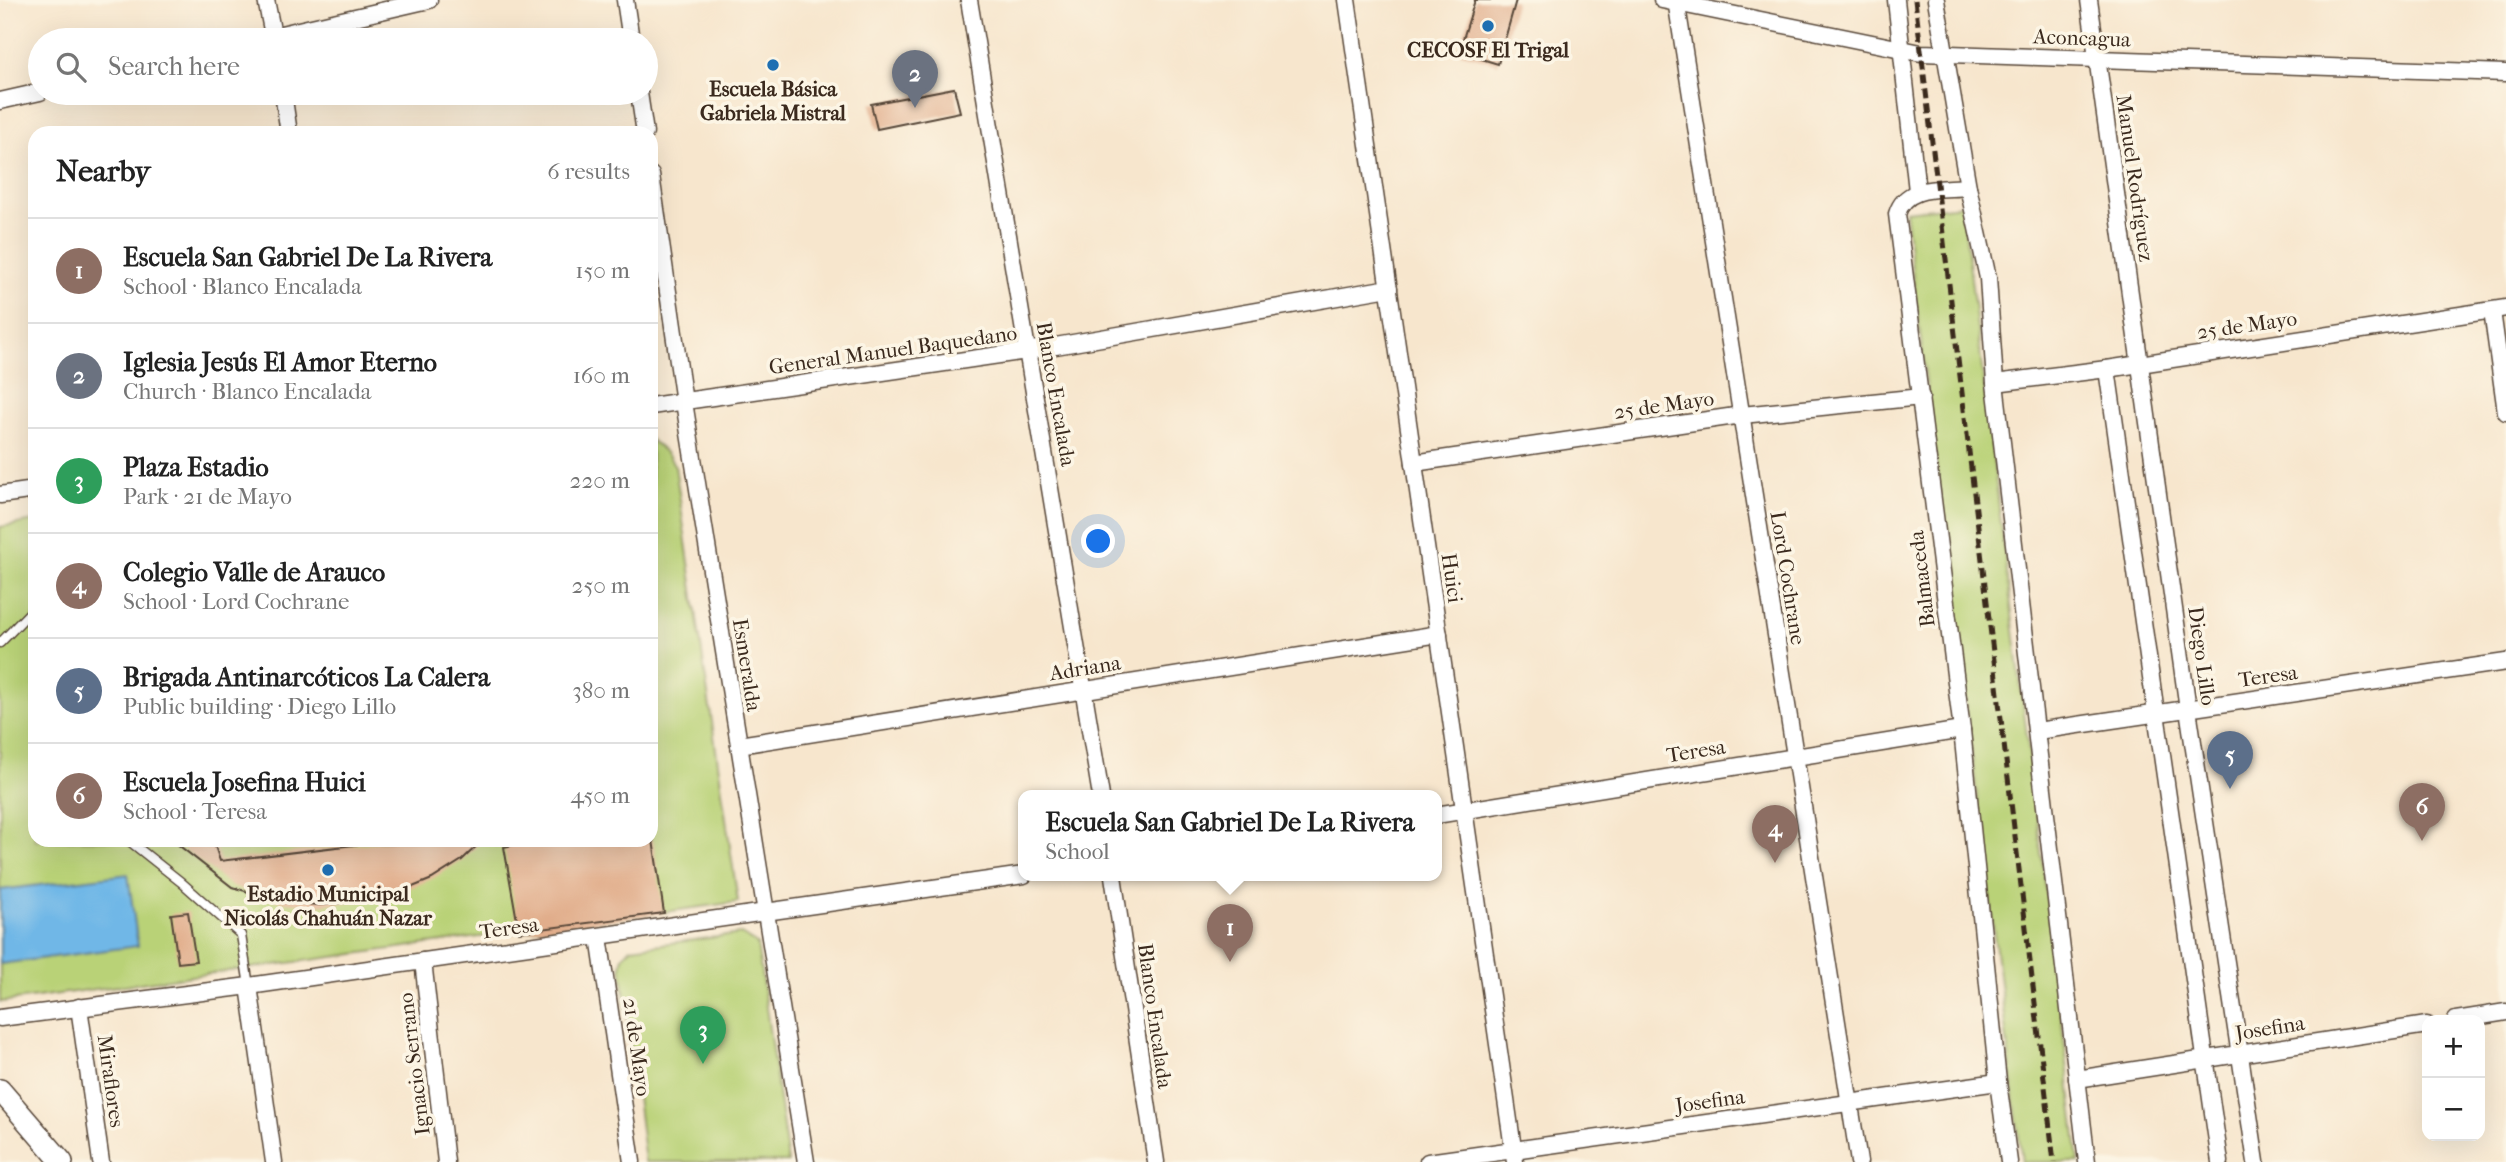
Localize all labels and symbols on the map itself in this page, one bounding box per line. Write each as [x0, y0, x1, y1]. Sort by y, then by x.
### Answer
marker: CECOSF El Trigal [1480, 18, 1496, 34]
street label: Aconcagua [2032, 24, 2131, 52]
place label: CECOSF El Trigal [1407, 38, 1569, 62]
pin: 2 [892, 50, 938, 108]
marker: Escuela Básica Gabriela Mistral [765, 57, 781, 73]
place label: Escuela Básica Gabriela Mistral [700, 77, 846, 125]
street label: Manuel Rodríguez [2111, 93, 2159, 263]
street label: 25 de Mayo [2195, 306, 2299, 344]
street label: Blanco Encalada [1031, 320, 1081, 468]
street label: General Manuel Baquedano [767, 321, 1019, 379]
street label: 25 de Mayo [1612, 386, 1716, 424]
street label: Lord Cochrane [1766, 510, 1810, 646]
your location [1081, 524, 1115, 558]
street label: Balmaceda [1904, 529, 1940, 629]
street label: Huici [1437, 552, 1467, 604]
street label: Diego Lillo [2183, 605, 2221, 707]
street label: Esmeralda [728, 617, 766, 713]
street label: Adriana [1047, 650, 1123, 686]
street label: Teresa [2237, 660, 2299, 692]
pin: 5 [2207, 731, 2253, 789]
street label: Teresa [1665, 734, 1728, 768]
pin: 6 [2399, 783, 2445, 841]
pin: 4 [1752, 805, 1798, 863]
marker: Estadio Municipal Nicolás Chahuán Nazar [320, 862, 336, 878]
place label: Estadio Municipal Nicolás Chahuán Nazar [224, 882, 433, 930]
pin: 1 [1207, 904, 1253, 962]
street label: Teresa [478, 912, 540, 944]
street label: Blanco Encalada [1133, 942, 1177, 1090]
street label: Ignacio Serrano [393, 991, 435, 1137]
street label: 21 de Mayo [618, 996, 656, 1098]
pin: 3 [680, 1006, 726, 1064]
street label: Josefina [2232, 1011, 2307, 1046]
street label: Miraflores [93, 1033, 129, 1129]
street label: Josefina [1672, 1084, 1747, 1118]

